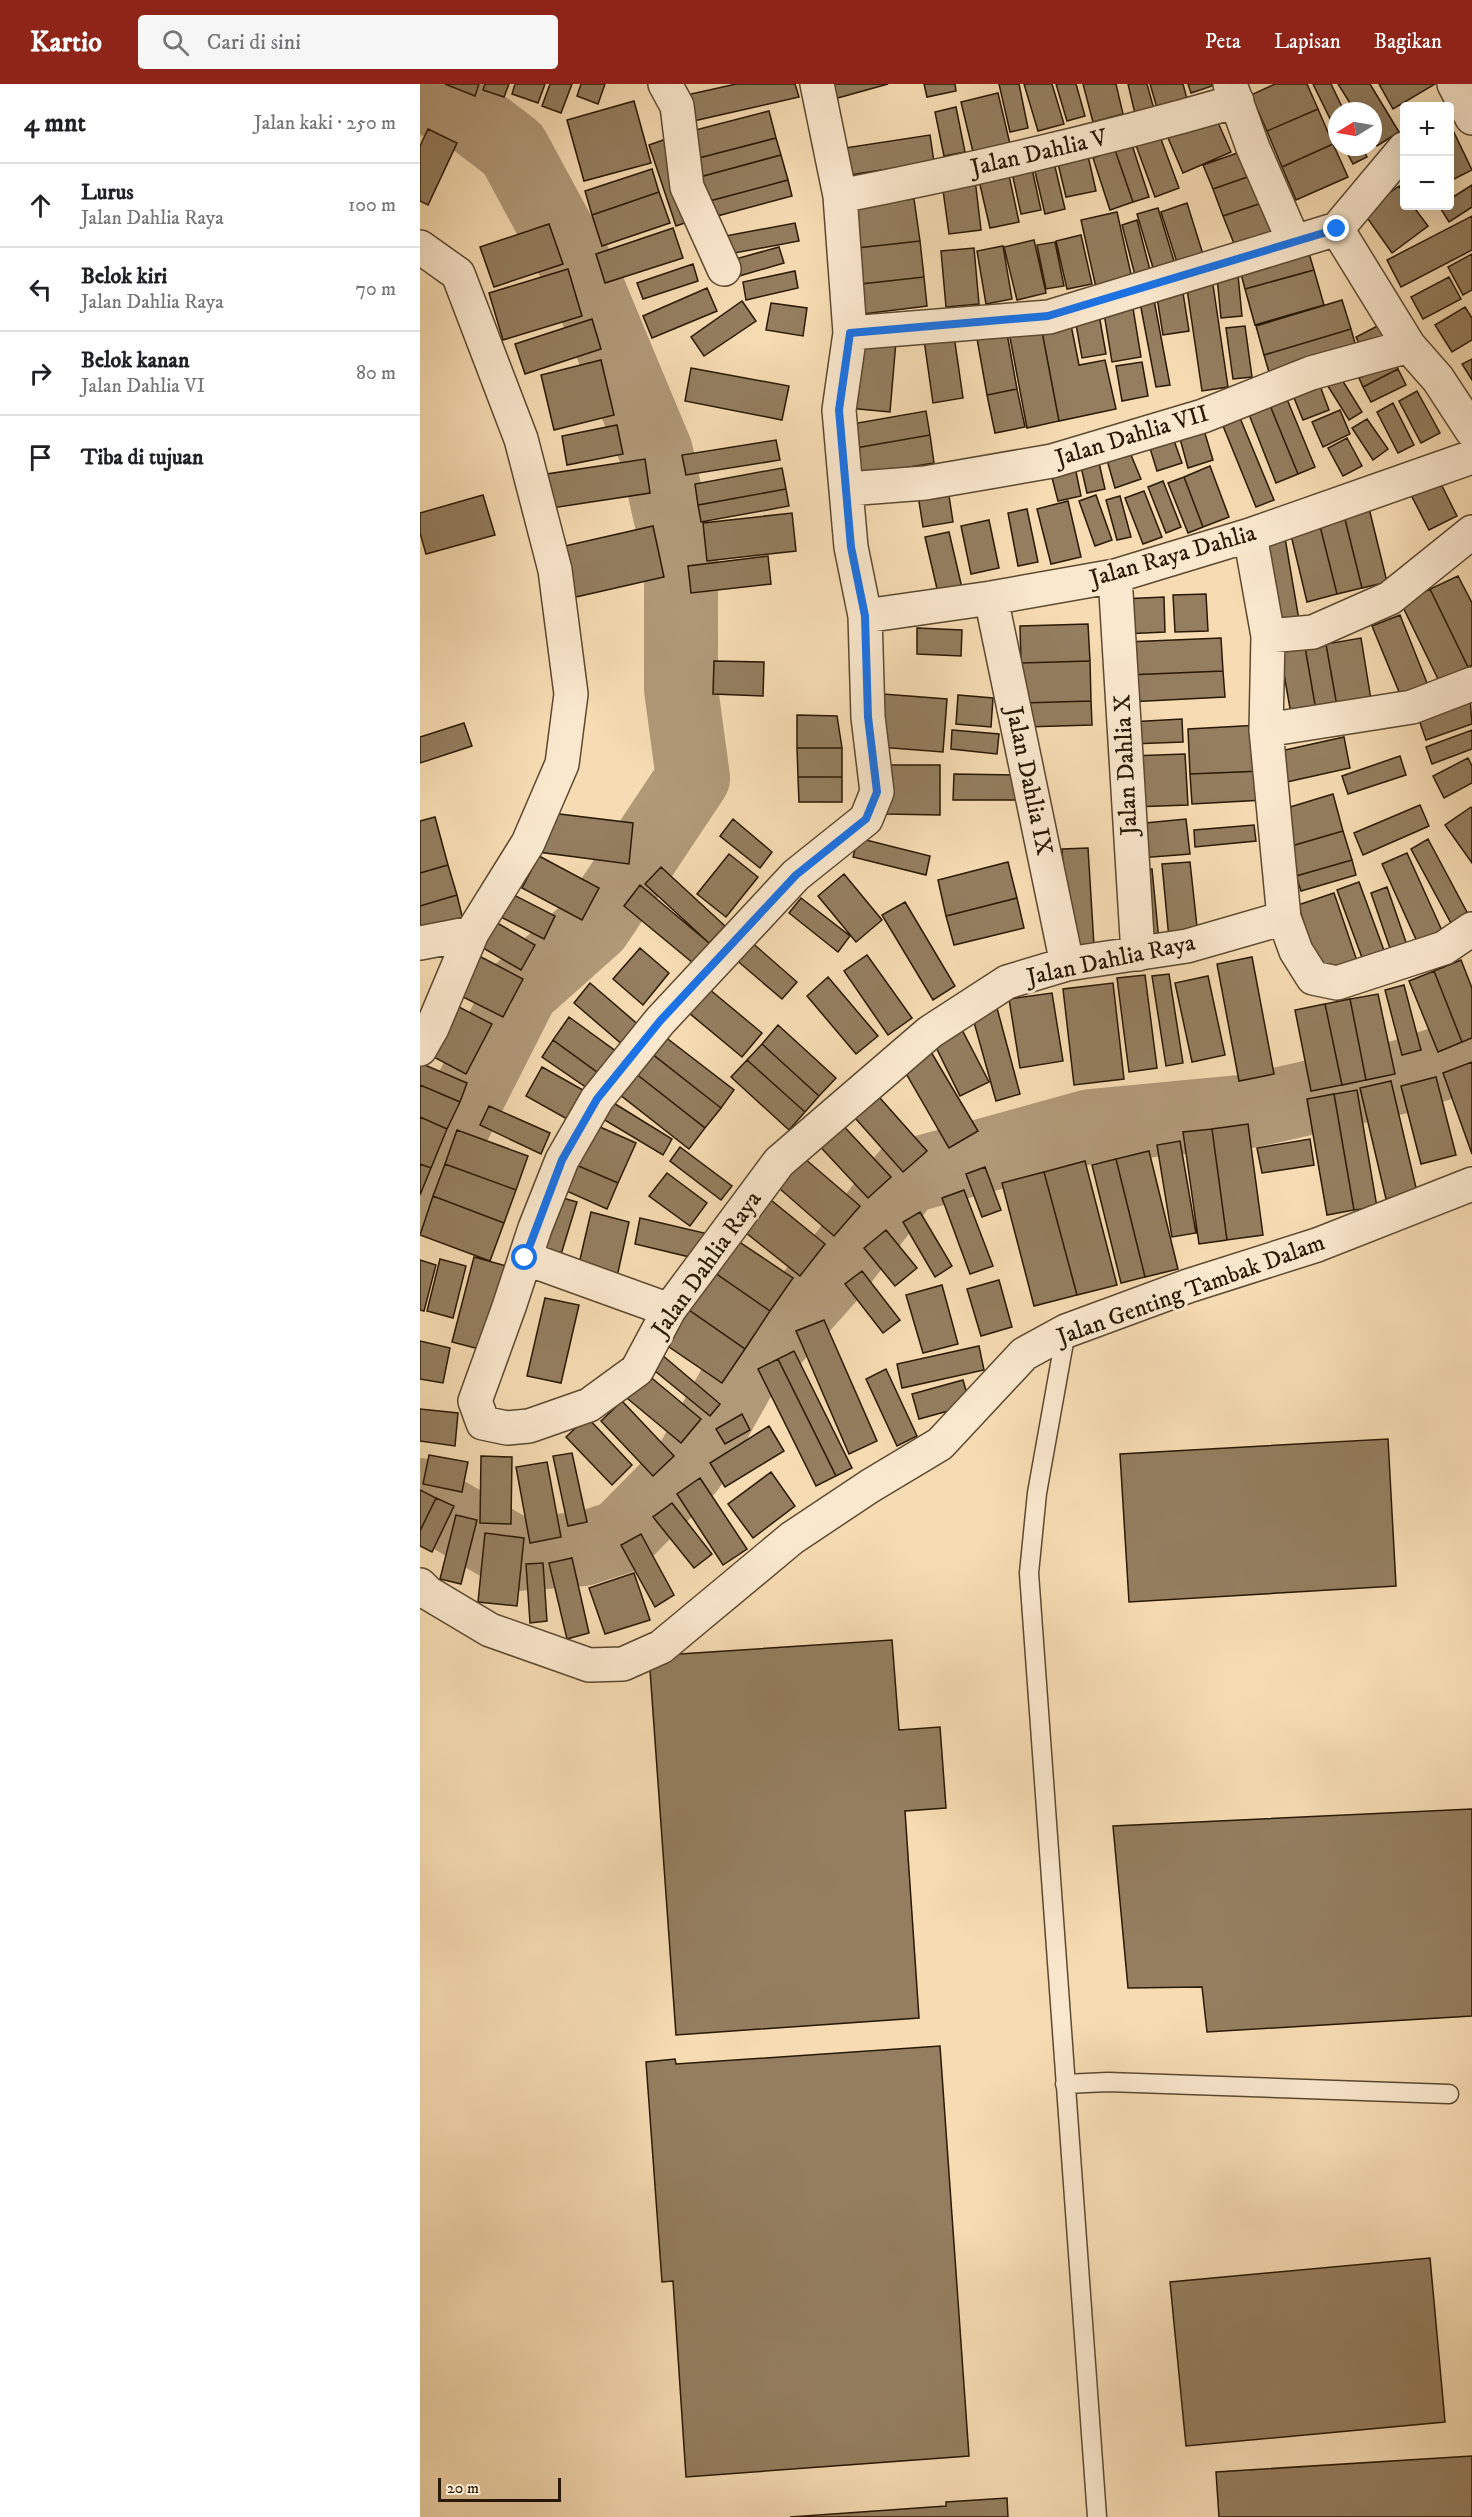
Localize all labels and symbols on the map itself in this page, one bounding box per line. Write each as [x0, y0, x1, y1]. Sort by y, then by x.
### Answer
north arrow [1328, 102, 1382, 156]
street label: Jalan Dahlia V [966, 123, 1111, 184]
route end [1323, 215, 1349, 241]
street label: Jalan Dahlia VII [1050, 398, 1212, 474]
street label: Jalan Raya Dahlia [1085, 518, 1260, 595]
street label: Jalan Dahlia X [1107, 694, 1145, 838]
street label: Jalan Dahlia IX [998, 702, 1059, 858]
street label: Jalan Dahlia Raya [1022, 927, 1199, 993]
street label: Jalan Dahlia Raya [644, 1185, 769, 1344]
street label: Jalan Genting Tambak Dalam [1051, 1228, 1329, 1353]
route start [511, 1244, 537, 1270]
scale bar [438, 2475, 561, 2502]

